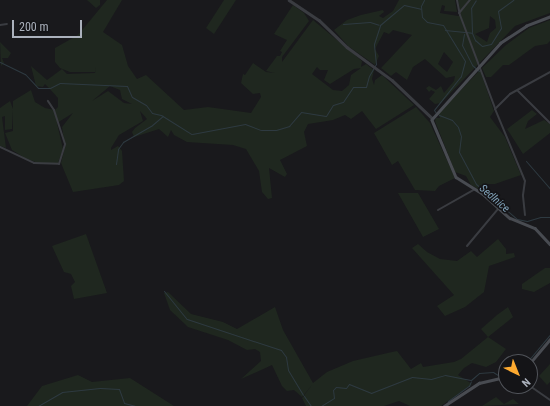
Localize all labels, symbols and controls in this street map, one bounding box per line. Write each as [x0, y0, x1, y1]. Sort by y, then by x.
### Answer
scale bar [14, 12, 84, 38]
text: 200 m [19, 20, 49, 34]
water label: Sedlnice [476, 182, 512, 216]
north arrow [498, 354, 538, 394]
text: N [519, 375, 533, 389]

